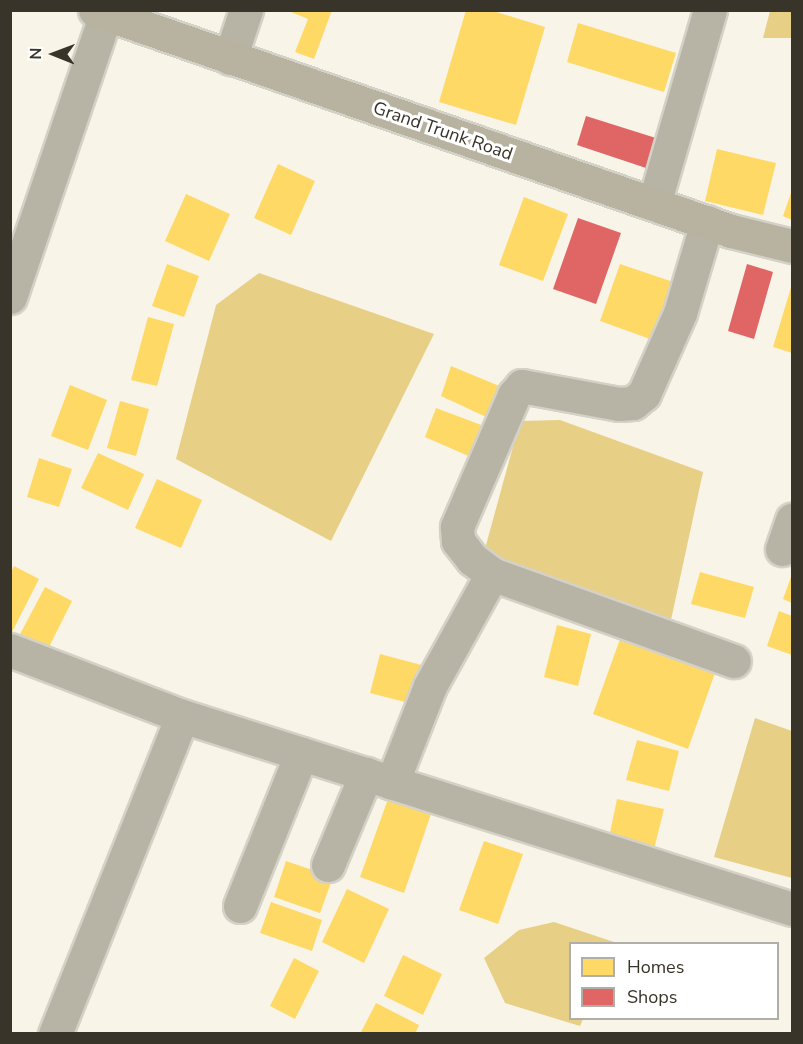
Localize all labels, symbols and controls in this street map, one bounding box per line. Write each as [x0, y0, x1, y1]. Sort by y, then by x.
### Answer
north arrow [24, 24, 84, 84]
text: N [25, 48, 47, 60]
street label: Grand Trunk Road [370, 97, 516, 165]
legend [569, 942, 779, 1020]
text: Homes [627, 955, 684, 979]
text: Shops [627, 985, 677, 1009]

